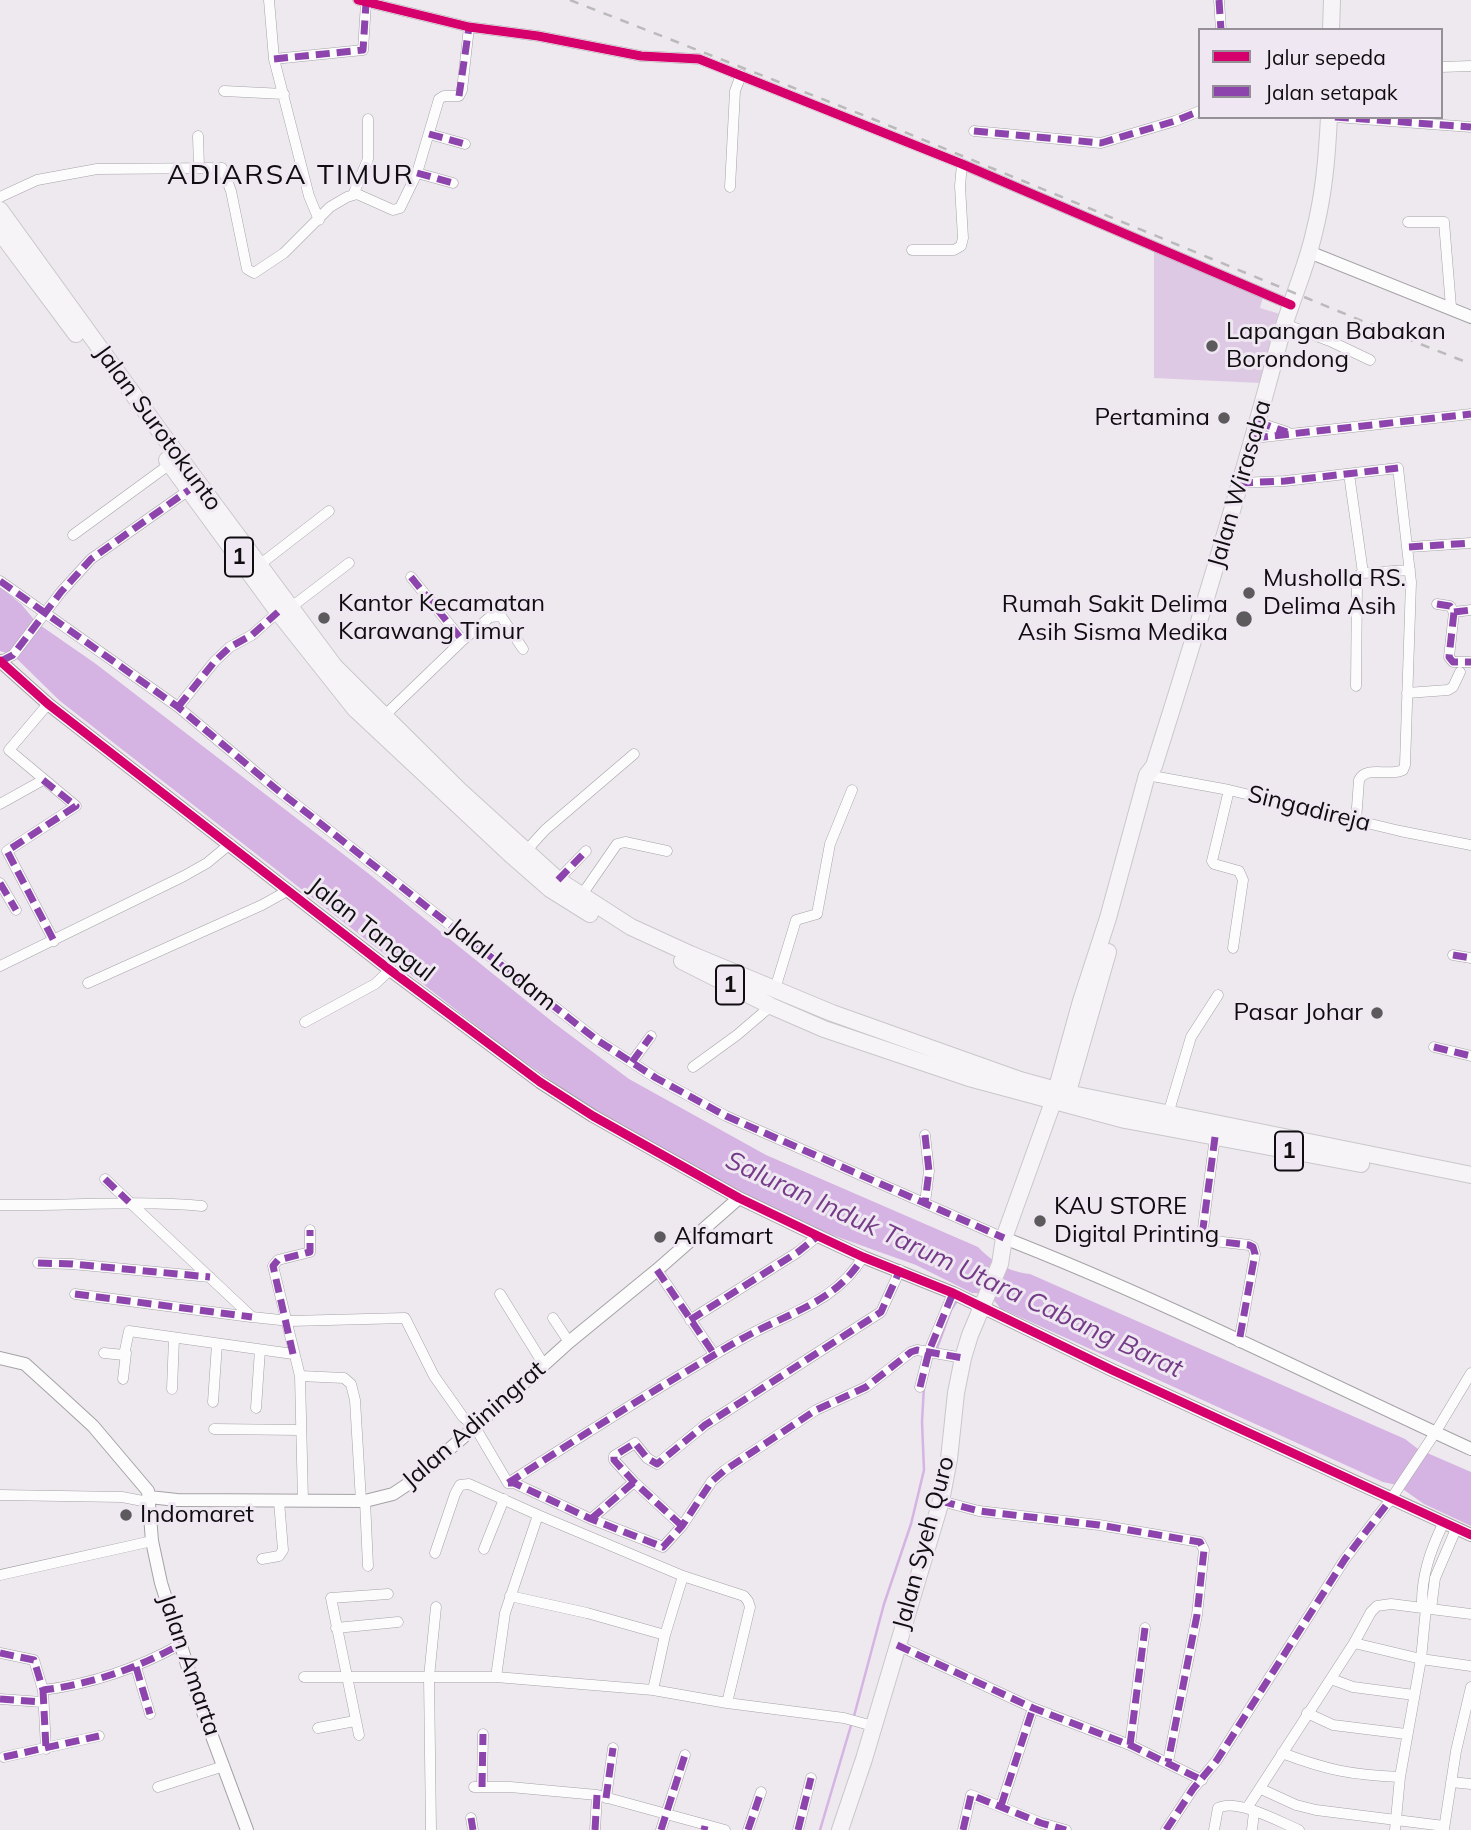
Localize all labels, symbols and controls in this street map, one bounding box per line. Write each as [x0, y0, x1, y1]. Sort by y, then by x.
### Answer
legend [1198, 28, 1443, 119]
text: Jalur sepeda [1265, 44, 1386, 70]
text: Jalan setapak [1265, 79, 1398, 105]
district label: ADIARSA TIMUR [169, 159, 413, 193]
place label: Lapangan Babakan Borondong [1226, 318, 1446, 374]
marker: Lapangan Babakan Borondong [1204, 338, 1220, 354]
street label: Jalan Surotokunto [88, 339, 228, 517]
street label: Jalan Wirasaba [1202, 397, 1278, 571]
place label: Pertamina [1094, 404, 1210, 432]
marker: Pertamina [1216, 410, 1232, 426]
road number: 1 [225, 538, 253, 576]
place label: Musholla RS. Delima Asih [1263, 565, 1406, 621]
marker: Musholla RS. Delima Asih [1241, 585, 1257, 601]
place label: Kantor Kecamatan Karawang Timur [338, 590, 545, 646]
place label: Rumah Sakit Delima Asih Sisma Medika [1002, 591, 1228, 647]
marker: Rumah Sakit Delima Asih Sisma Medika [1234, 609, 1254, 629]
marker: Kantor Kecamatan Karawang Timur [316, 610, 332, 626]
street label: Singadireja [1245, 780, 1373, 838]
street label: Jalan Tanggul [302, 872, 440, 988]
street label: Jalal Lodam [442, 913, 562, 1017]
road number: 1 [716, 966, 744, 1004]
place label: Pasar Johar [1233, 999, 1363, 1027]
marker: Pasar Johar [1369, 1005, 1385, 1021]
road number: 1 [1275, 1132, 1303, 1170]
water label: Saluran Induk Tarum Utara Cabang Barat [721, 1145, 1187, 1385]
place label: KAU STORE Digital Printing [1054, 1193, 1219, 1249]
marker: KAU STORE Digital Printing [1032, 1213, 1048, 1229]
place label: Alfamart [674, 1223, 773, 1251]
marker: Alfamart [652, 1229, 668, 1245]
street label: Jalan Adiningrat [397, 1355, 551, 1495]
street label: Jalan Syeh Quro [887, 1453, 961, 1633]
place label: Indomaret [140, 1501, 254, 1529]
marker: Indomaret [118, 1507, 134, 1523]
street label: Jalan Amarta [151, 1590, 227, 1740]

